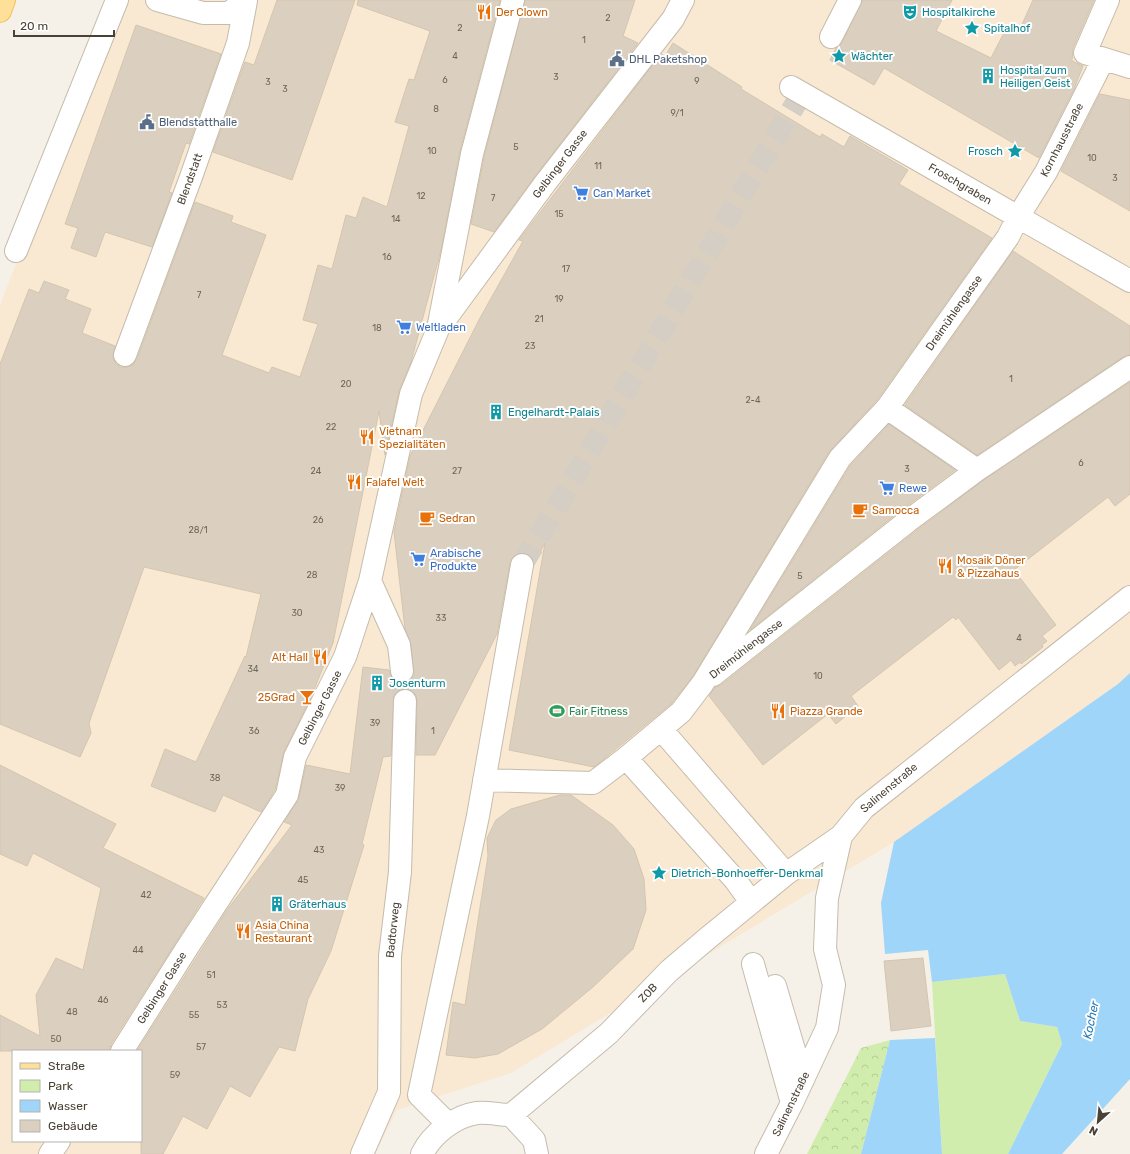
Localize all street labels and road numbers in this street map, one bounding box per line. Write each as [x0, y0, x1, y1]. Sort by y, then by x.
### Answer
street label: Kornhausstraße [1038, 101, 1086, 179]
street label: Gelbinger Gasse [530, 127, 590, 201]
street label: Blendstatt [175, 151, 206, 207]
street label: Froschgraben [926, 161, 994, 207]
street label: Dreimühlengasse [923, 273, 985, 353]
street label: Dreimühlengasse [707, 616, 785, 682]
street label: Gelbinger Gasse [295, 668, 345, 748]
street label: Salinenstraße [858, 760, 920, 816]
street label: Badtorweg [384, 901, 402, 959]
street label: Gelbinger Gasse [135, 950, 189, 1026]
street label: ZOB [636, 981, 660, 1005]
street label: Salinenstraße [770, 1069, 812, 1139]

